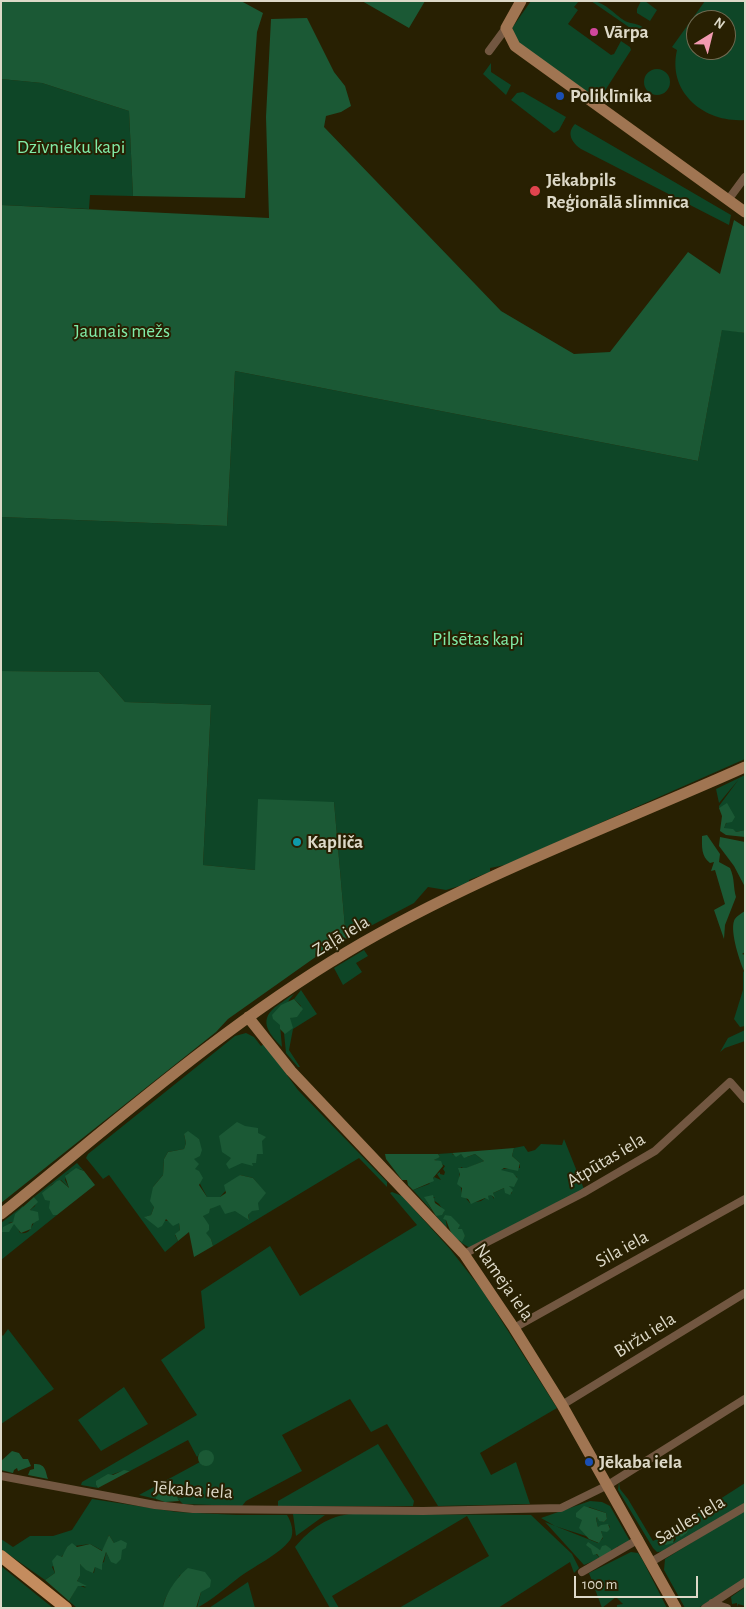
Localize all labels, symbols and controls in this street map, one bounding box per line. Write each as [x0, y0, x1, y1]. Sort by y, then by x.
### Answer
north arrow [686, 10, 736, 60]
text: N [711, 15, 727, 32]
place label: Vārpa [604, 21, 649, 43]
marker: Vārpa [588, 26, 600, 38]
place label: Poliklīnika [570, 85, 652, 107]
marker: Poliklīnika [554, 90, 566, 102]
park label: Dzīvnieku kapi [17, 136, 125, 158]
place label: Jēkabpils Reģionālā slimnīca [546, 169, 689, 213]
marker: Jēkabpils Reģionālā slimnīca [528, 184, 542, 198]
park label: Jaunais mežs [74, 320, 170, 342]
park label: Pilsētas kapi [432, 628, 524, 650]
place label: Kapliča [307, 831, 363, 853]
marker: Kapliča [291, 836, 303, 848]
street label: Zaļā iela [308, 910, 374, 962]
street label: Atpūtas iela [562, 1128, 650, 1192]
street label: Sila iela [592, 1225, 652, 1273]
street label: Nameja iela [469, 1239, 539, 1325]
street label: Biržu iela [610, 1307, 680, 1363]
place label: Jēkaba iela [599, 1451, 682, 1473]
marker: Jēkaba iela [583, 1456, 595, 1468]
street label: Jēkaba iela [152, 1476, 234, 1504]
street label: Saules iela [651, 1490, 729, 1550]
scale bar [576, 1566, 700, 1598]
text: 100 m [582, 1577, 617, 1592]

